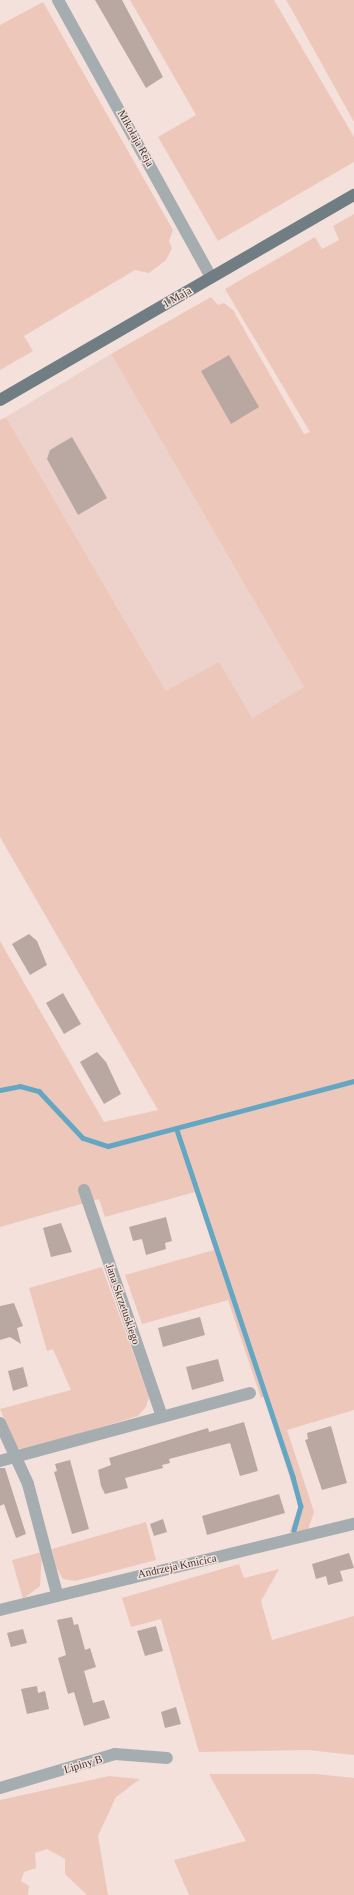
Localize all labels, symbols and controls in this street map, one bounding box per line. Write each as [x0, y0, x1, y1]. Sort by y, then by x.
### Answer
street label: Mikołaja Reja [115, 107, 157, 169]
street label: 1 Maja [160, 284, 194, 310]
street label: Jana Skrzetuskiego [103, 1262, 143, 1346]
street label: Andrzeja Kmicica [136, 1551, 218, 1581]
street label: Lipiny B [62, 1752, 104, 1776]

